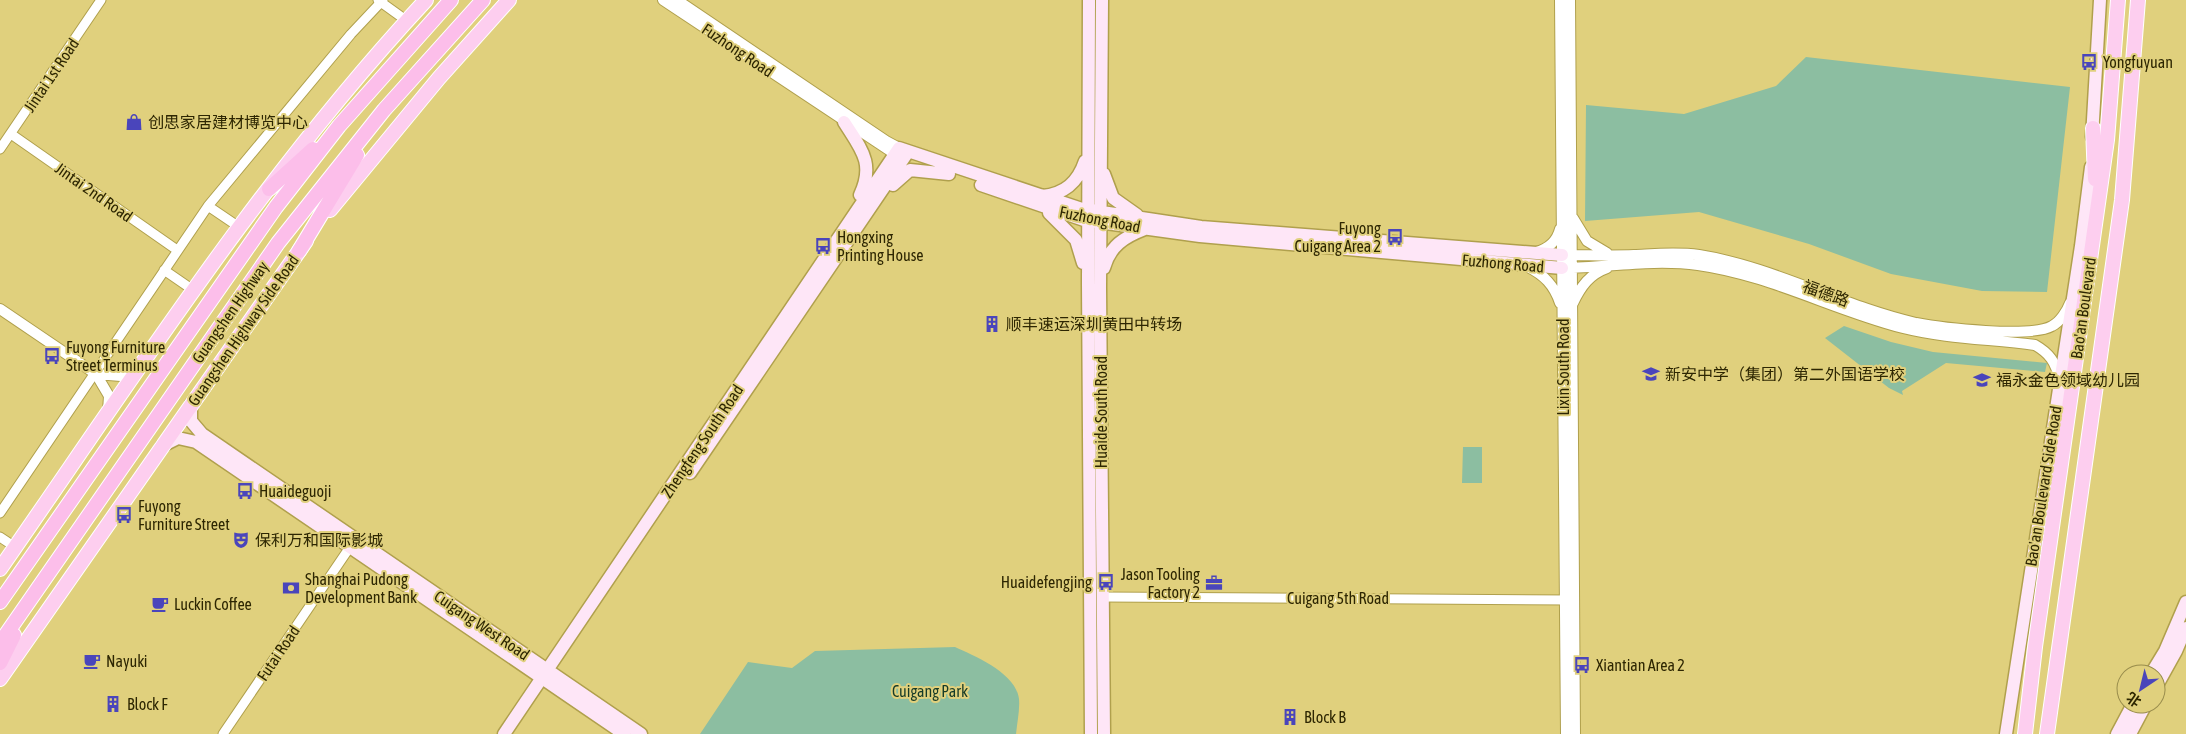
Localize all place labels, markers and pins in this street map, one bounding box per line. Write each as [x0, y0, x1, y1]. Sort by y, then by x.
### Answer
bus stop icon: Yongfuyuan [2079, 52, 2099, 72]
place label: Yongfuyuan [2103, 53, 2173, 72]
shop icon: 创思家居建材博览中心 [124, 112, 144, 132]
place label: 创思家居建材博览中心 [148, 113, 308, 131]
place label: Fuyong Cuigang Area 2 [1295, 219, 1381, 256]
bus stop icon: Fuyong Cuigang Area 2 [1385, 227, 1405, 247]
place label: Hongxing Printing House [837, 228, 924, 265]
bus stop icon: Hongxing Printing House [813, 236, 833, 256]
building icon: 顺丰速运深圳黄田中转场 [982, 314, 1002, 334]
place label: 顺丰速运深圳黄田中转场 [1006, 315, 1182, 333]
place label: Fuyong Furniture Street Terminus [66, 338, 165, 374]
bus stop icon: Fuyong Furniture Street Terminus [42, 346, 62, 366]
school or university icon: 新安中学（集团）第二外国语学校 [1641, 364, 1661, 384]
place label: 新安中学（集团）第二外国语学校 [1665, 365, 1905, 383]
school or university icon: 福永金色领域幼儿园 [1972, 370, 1992, 390]
place label: 福永金色领域幼儿园 [1996, 371, 2140, 389]
bus stop icon: Huaideguoji [235, 481, 255, 501]
place label: Huaideguoji [259, 482, 331, 501]
place label: Fuyong Furniture Street [138, 497, 230, 533]
bus stop icon: Fuyong Furniture Street [114, 505, 134, 525]
theatre icon: 保利万和国际影城 [231, 530, 251, 550]
place label: 保利万和国际影城 [255, 531, 383, 549]
place label: Jason Tooling Factory 2 [1121, 565, 1200, 602]
place label: Shanghai Pudong Development Bank [305, 570, 417, 607]
bus stop icon: Huaidefengjing [1096, 572, 1116, 592]
place label: Huaidefengjing [1001, 573, 1092, 592]
office icon: Jason Tooling Factory 2 [1204, 573, 1224, 593]
bank icon: Shanghai Pudong Development Bank [281, 578, 301, 598]
cafe icon: Luckin Coffee [150, 594, 170, 614]
place label: Luckin Coffee [174, 595, 252, 613]
cafe icon: Nayuki [82, 651, 102, 671]
place label: Nayuki [106, 652, 147, 671]
bus stop icon: Xiantian Area 2 [1572, 655, 1592, 675]
place label: Xiantian Area 2 [1596, 656, 1685, 674]
building icon: Block F [103, 694, 123, 714]
place label: Block F [127, 695, 168, 713]
building icon: Block B [1280, 707, 1300, 727]
place label: Block B [1304, 708, 1346, 726]

